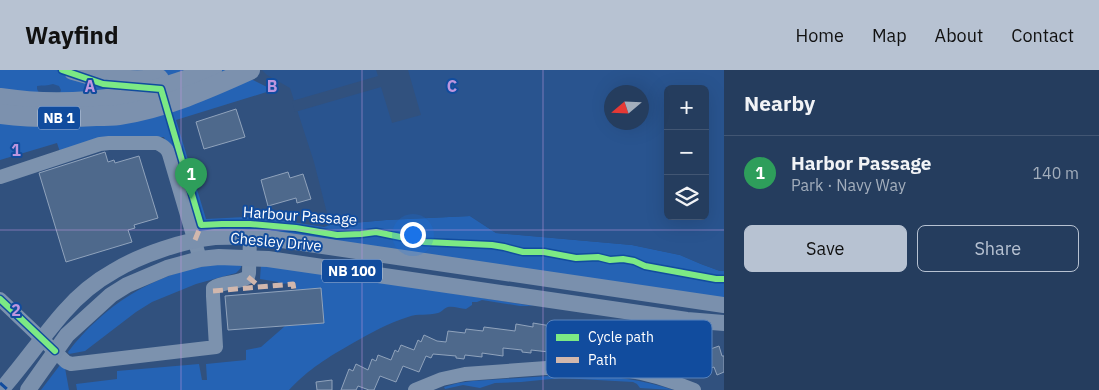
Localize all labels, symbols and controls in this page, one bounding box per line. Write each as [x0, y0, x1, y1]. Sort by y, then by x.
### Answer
text: Wayfind [25, 19, 118, 51]
text: Home [796, 24, 844, 47]
text: Map [872, 24, 907, 47]
text: About [935, 24, 983, 47]
text: Contact [1011, 24, 1074, 47]
text: A [85, 76, 96, 96]
text: B [267, 76, 278, 96]
text: C [447, 76, 457, 96]
north arrow [604, 85, 649, 130]
map controls [664, 85, 709, 220]
button: + [664, 85, 709, 130]
text: Nearby [744, 89, 815, 117]
road number: NB 1 [38, 106, 80, 129]
button: − [664, 130, 709, 175]
text: 1 [11, 140, 21, 160]
text: Harbor Passage [791, 151, 932, 175]
pin: 1 [175, 158, 207, 199]
text: 1 [755, 163, 765, 183]
text: 140 m [1032, 163, 1079, 183]
button: layers [664, 175, 709, 220]
text: Park · Navy Way [791, 175, 906, 195]
street label: Harbour Passage [242, 202, 358, 229]
your location [400, 222, 426, 248]
button: Save [744, 225, 907, 272]
button: Share [917, 225, 1079, 272]
street label: Chesley Drive [230, 228, 322, 255]
road number: NB 100 [322, 260, 382, 282]
text: 2 [11, 300, 21, 320]
legend [546, 320, 712, 378]
text: Cycle path [588, 328, 654, 346]
text: Path [588, 351, 617, 369]

